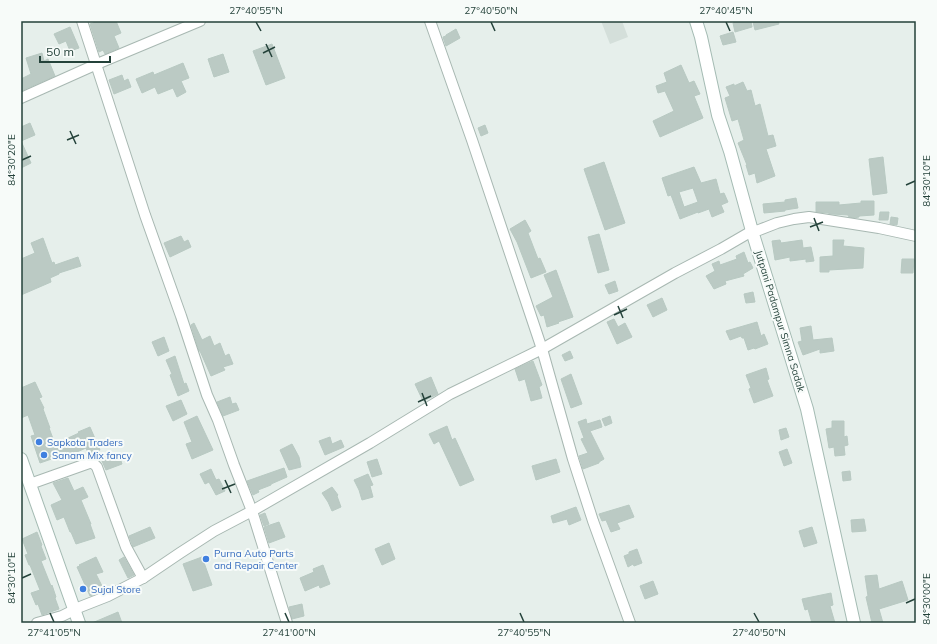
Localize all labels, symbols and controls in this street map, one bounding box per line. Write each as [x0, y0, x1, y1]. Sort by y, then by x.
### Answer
text: 27°40'55"N [229, 4, 283, 17]
text: 27°40'50"N [464, 4, 518, 17]
text: 27°40'45"N [699, 4, 753, 17]
scale bar [40, 38, 110, 64]
text: 50 m [46, 44, 74, 59]
text: 84°30'20"E [5, 134, 18, 186]
text: 84°30'10"E [920, 155, 933, 207]
street label: Jutpani Padampur Simna Sadak [752, 248, 808, 394]
place label: Sapkota Traders [47, 436, 123, 449]
marker: Sapkota Traders [34, 437, 44, 447]
place label: Sanam Mix fancy [52, 449, 133, 462]
marker: Sanam Mix fancy [39, 450, 49, 460]
place label: Purna Auto Parts and Repair Center [214, 547, 298, 572]
text: 84°30'10"E [5, 552, 18, 604]
marker: Purna Auto Parts and Repair Center [201, 554, 211, 564]
text: 84°30'00"E [920, 573, 933, 625]
place label: Sujal Store [91, 583, 141, 596]
marker: Sujal Store [78, 584, 88, 594]
text: 27°41'05"N [27, 626, 81, 639]
text: 27°41'00"N [262, 626, 316, 639]
text: 27°40'55"N [497, 626, 551, 639]
text: 27°40'50"N [732, 626, 786, 639]

